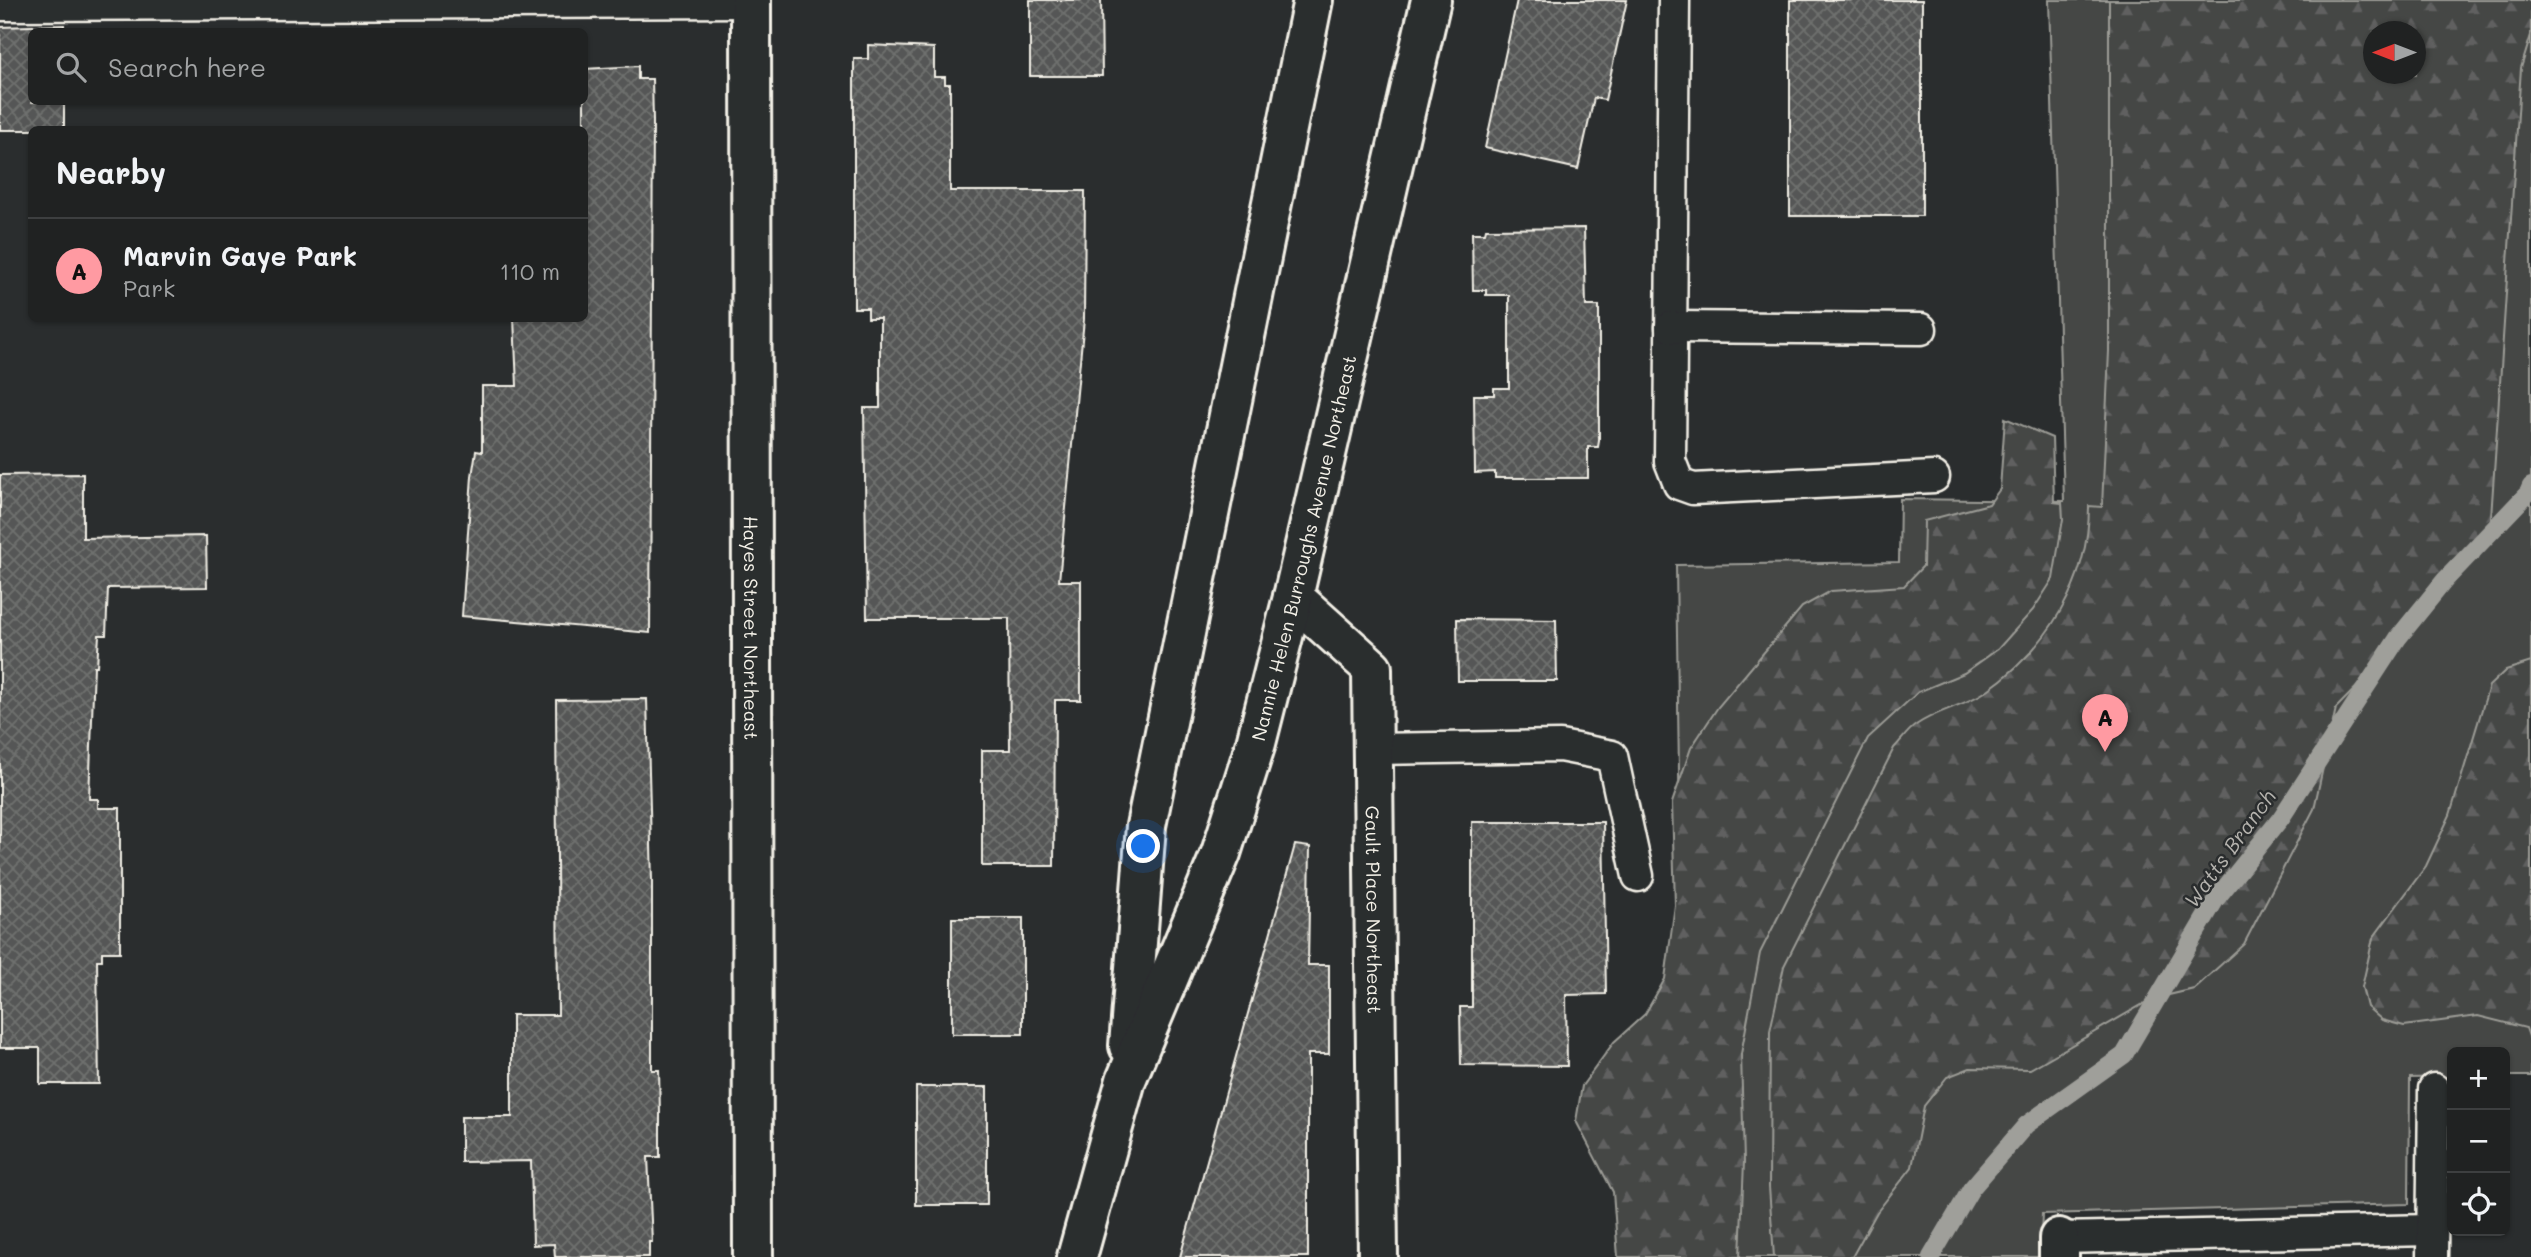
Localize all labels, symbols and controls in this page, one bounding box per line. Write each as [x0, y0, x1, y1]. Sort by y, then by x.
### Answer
north arrow [2363, 21, 2426, 84]
search box [28, 28, 588, 105]
icon: search [52, 48, 90, 86]
text: Search here [108, 50, 266, 84]
text: Nearby [56, 152, 166, 192]
text: Marvin Gaye Park [123, 239, 357, 273]
text: A [71, 256, 87, 286]
text: 110 m [500, 256, 560, 286]
text: Park [123, 273, 175, 303]
street label: Nannie Helen Burroughs Avenue Northeast [1245, 352, 1361, 743]
street label: Hayes Street Northeast [739, 516, 765, 740]
pin: A [2082, 694, 2128, 752]
water label: Watts Branch [2177, 784, 2281, 912]
street label: Gault Place Northeast [1361, 806, 1388, 1014]
your location [1126, 829, 1160, 863]
map controls [2447, 1047, 2510, 1236]
button: + [2447, 1047, 2510, 1110]
button: − [2447, 1110, 2510, 1173]
button: locate [2447, 1173, 2510, 1236]

